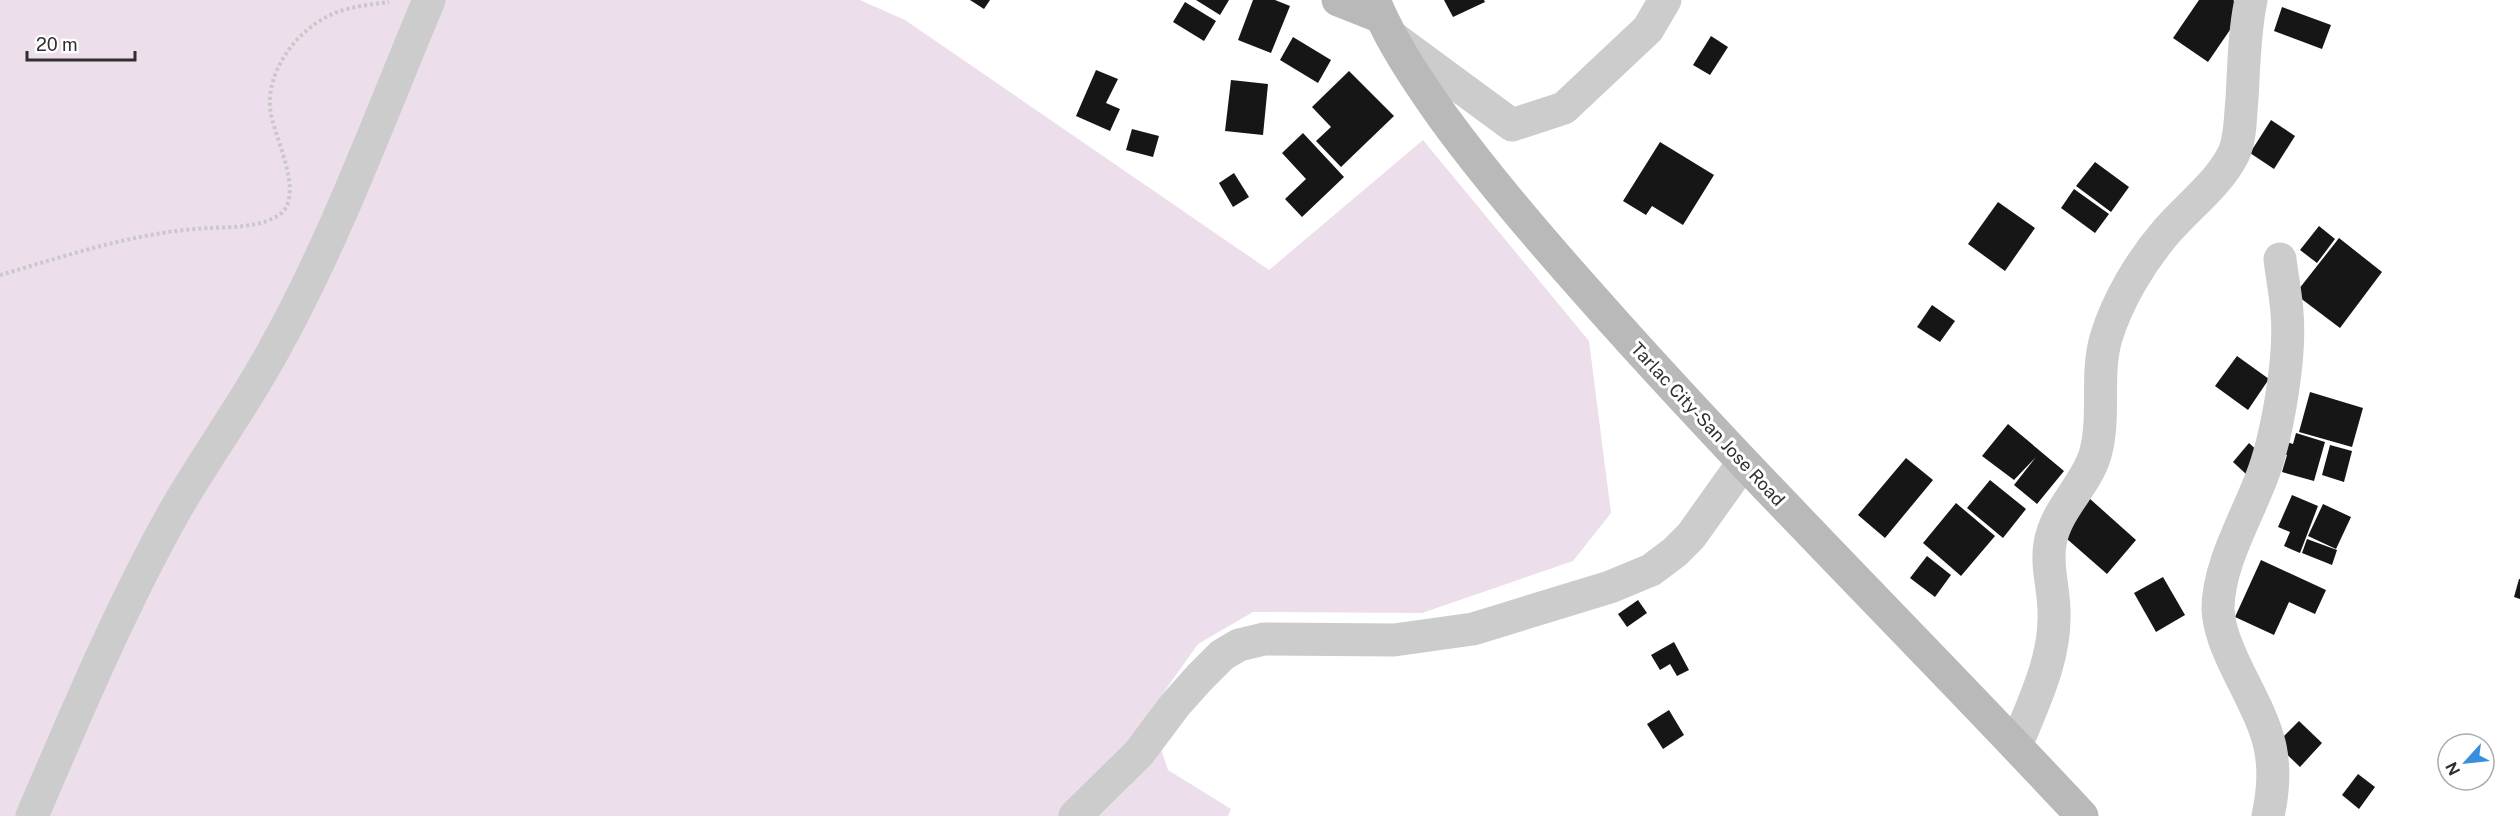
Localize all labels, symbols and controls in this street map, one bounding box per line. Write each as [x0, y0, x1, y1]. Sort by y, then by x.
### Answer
scale bar [27, 24, 135, 62]
text: 20 m [36, 34, 78, 55]
street label: Tarlac City-San Jose Road [1627, 338, 1789, 510]
north arrow [2436, 732, 2496, 792]
text: N [2442, 759, 2464, 778]

